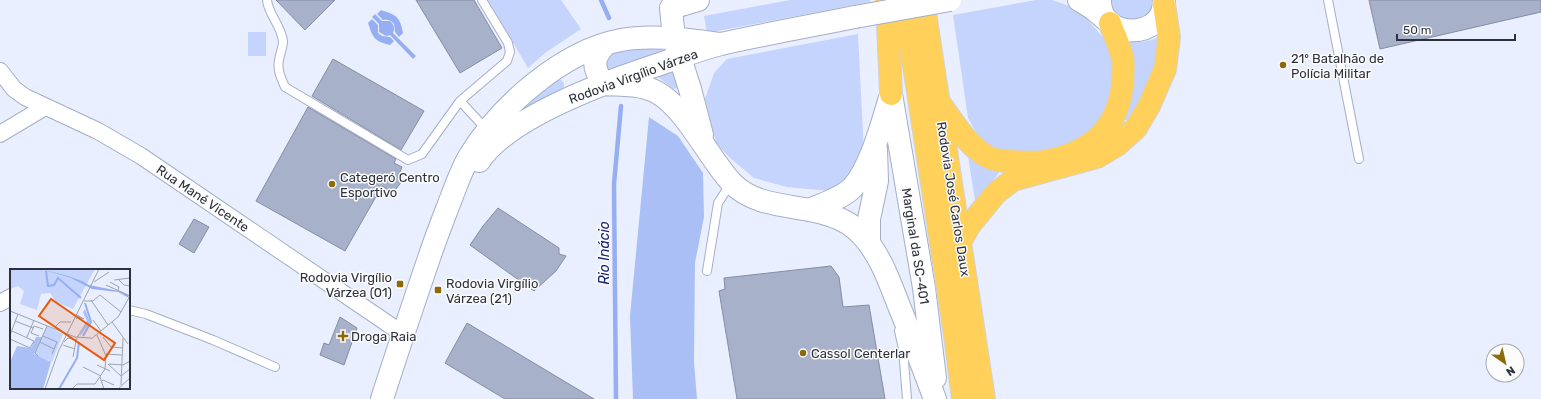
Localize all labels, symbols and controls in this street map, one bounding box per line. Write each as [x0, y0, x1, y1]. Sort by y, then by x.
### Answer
scale bar [1397, 16, 1515, 42]
text: 50 m [1403, 23, 1431, 37]
street label: Rodovia Virgílio Várzea [567, 46, 700, 108]
place label: 21º Batalhão de Polícia Militar [1291, 51, 1384, 81]
marker: 21º Batalhão de Polícia Militar [1278, 60, 1288, 70]
street label: Rodovia José Carlos Daux [934, 121, 973, 278]
street label: Rua Mané Vicente [154, 162, 252, 235]
place label: Categeró Centro Esportivo [340, 170, 440, 200]
marker: Categeró Centro Esportivo [327, 179, 337, 189]
street label: Marginal da SC-401 [898, 187, 932, 305]
water label: Rio Inácio [596, 221, 613, 285]
inset map [10, 269, 130, 389]
place label: Rodovia Virgílio Várzea (01) [300, 270, 392, 300]
place label: Rodovia Virgílio Várzea (21) [446, 276, 538, 306]
marker: Rodovia Virgílio Várzea (01) [395, 279, 405, 289]
marker: Rodovia Virgílio Várzea (21) [433, 285, 443, 295]
place label: Droga Raia [351, 329, 416, 345]
marker: Droga Raia [338, 331, 348, 341]
north arrow [1485, 343, 1525, 383]
place label: Cassol Centerlar [811, 346, 910, 361]
marker: Cassol Centerlar [798, 348, 808, 358]
text: N [1503, 363, 1517, 379]

